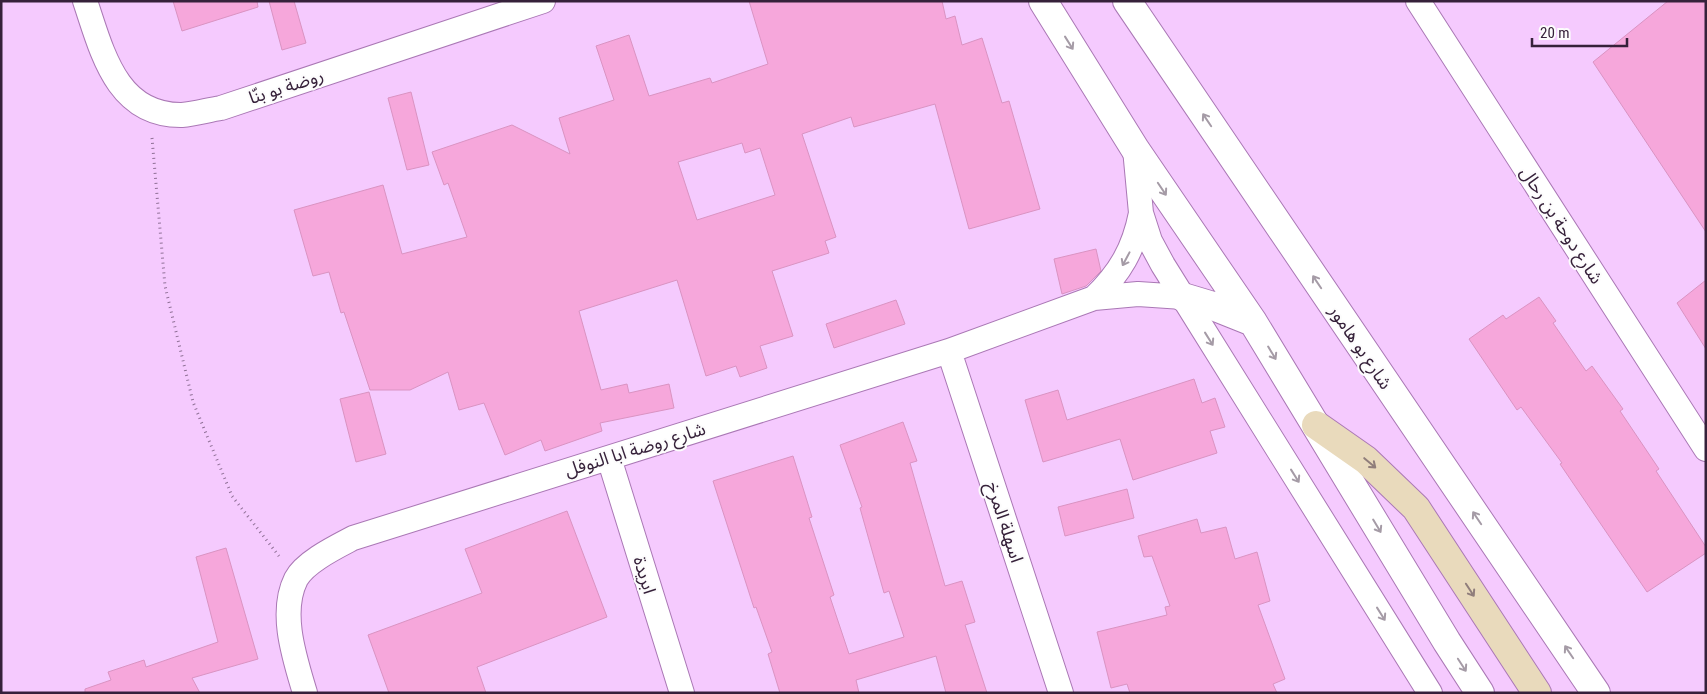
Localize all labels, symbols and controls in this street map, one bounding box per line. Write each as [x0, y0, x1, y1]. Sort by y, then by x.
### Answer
scale bar [1532, 15, 1627, 47]
text: 20 m [1540, 24, 1570, 42]
one-way arrow [1064, 35, 1074, 49]
street label: روضة بو بنّا [246, 64, 326, 109]
one-way arrow [1202, 114, 1212, 128]
street label: شارع دوحة بن رحال [1513, 162, 1608, 290]
one-way arrow [1157, 182, 1167, 196]
one-way arrow [1121, 251, 1130, 266]
one-way arrow [1312, 276, 1322, 290]
street label: شارع بو هامور [1321, 300, 1397, 395]
one-way arrow [1204, 331, 1214, 345]
one-way arrow [1268, 346, 1278, 360]
street label: شارع روضة ابا النوفل [562, 418, 709, 484]
one-way arrow [1363, 457, 1376, 469]
one-way arrow [1290, 469, 1300, 483]
street label: اسهلة المرخ [979, 479, 1028, 566]
one-way arrow [1472, 511, 1482, 525]
one-way arrow [1373, 519, 1383, 533]
street label: ابريدة [628, 554, 661, 597]
one-way arrow [1465, 583, 1475, 597]
one-way arrow [1376, 607, 1386, 621]
one-way arrow [1564, 646, 1574, 660]
one-way arrow [1457, 658, 1467, 672]

